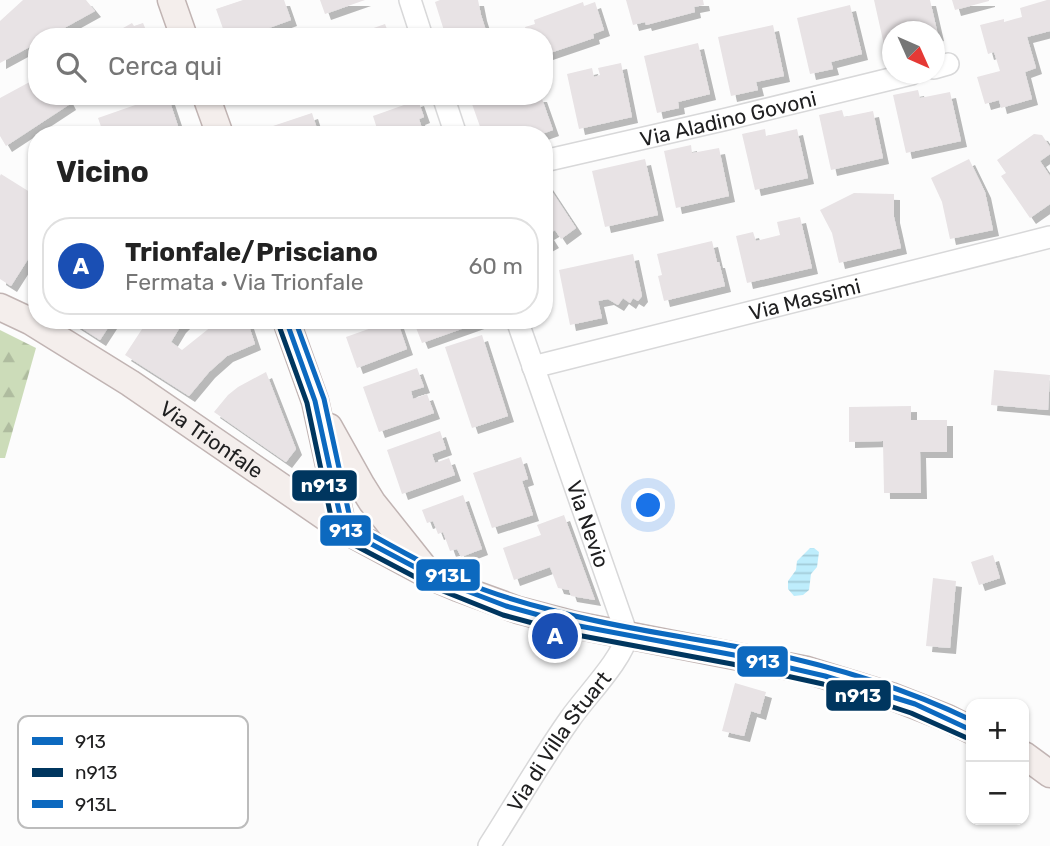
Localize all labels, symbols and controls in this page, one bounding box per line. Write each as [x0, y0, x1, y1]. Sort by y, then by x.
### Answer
north arrow [882, 21, 945, 84]
search box [28, 28, 553, 105]
icon: search [52, 48, 90, 86]
text: Cerca qui [108, 51, 222, 82]
street label: Via Aladino Govoni [637, 85, 819, 151]
text: Vicino [56, 154, 149, 190]
text: Trionfale/Prisciano [125, 237, 378, 268]
text: A [73, 252, 89, 280]
text: 60 m [468, 252, 523, 280]
text: Fermata · Via Trionfale [125, 268, 364, 296]
street label: Via Massimi [746, 273, 863, 325]
street label: Via Trionfale [155, 395, 268, 483]
line badge: n913 [291, 469, 358, 502]
text: n913 [301, 474, 347, 497]
street label: Via Nevio [561, 477, 615, 571]
your location [631, 488, 665, 522]
line badge: 913 [319, 514, 372, 547]
text: 913 [329, 519, 363, 542]
line badge: 913L [415, 558, 481, 592]
text: 913L [425, 564, 471, 587]
pin: A [532, 610, 578, 662]
line badge: 913 [736, 645, 789, 678]
text: 913 [746, 650, 780, 673]
street label: Via di Villa Stuart [501, 666, 616, 816]
line badge: n913 [825, 679, 892, 712]
text: n913 [835, 684, 881, 707]
map controls [966, 699, 1029, 825]
button: + [966, 699, 1029, 762]
legend [18, 716, 248, 828]
text: 913 [75, 730, 106, 753]
text: n913 [75, 761, 117, 784]
button: − [966, 762, 1029, 825]
text: 913L [75, 793, 117, 816]

